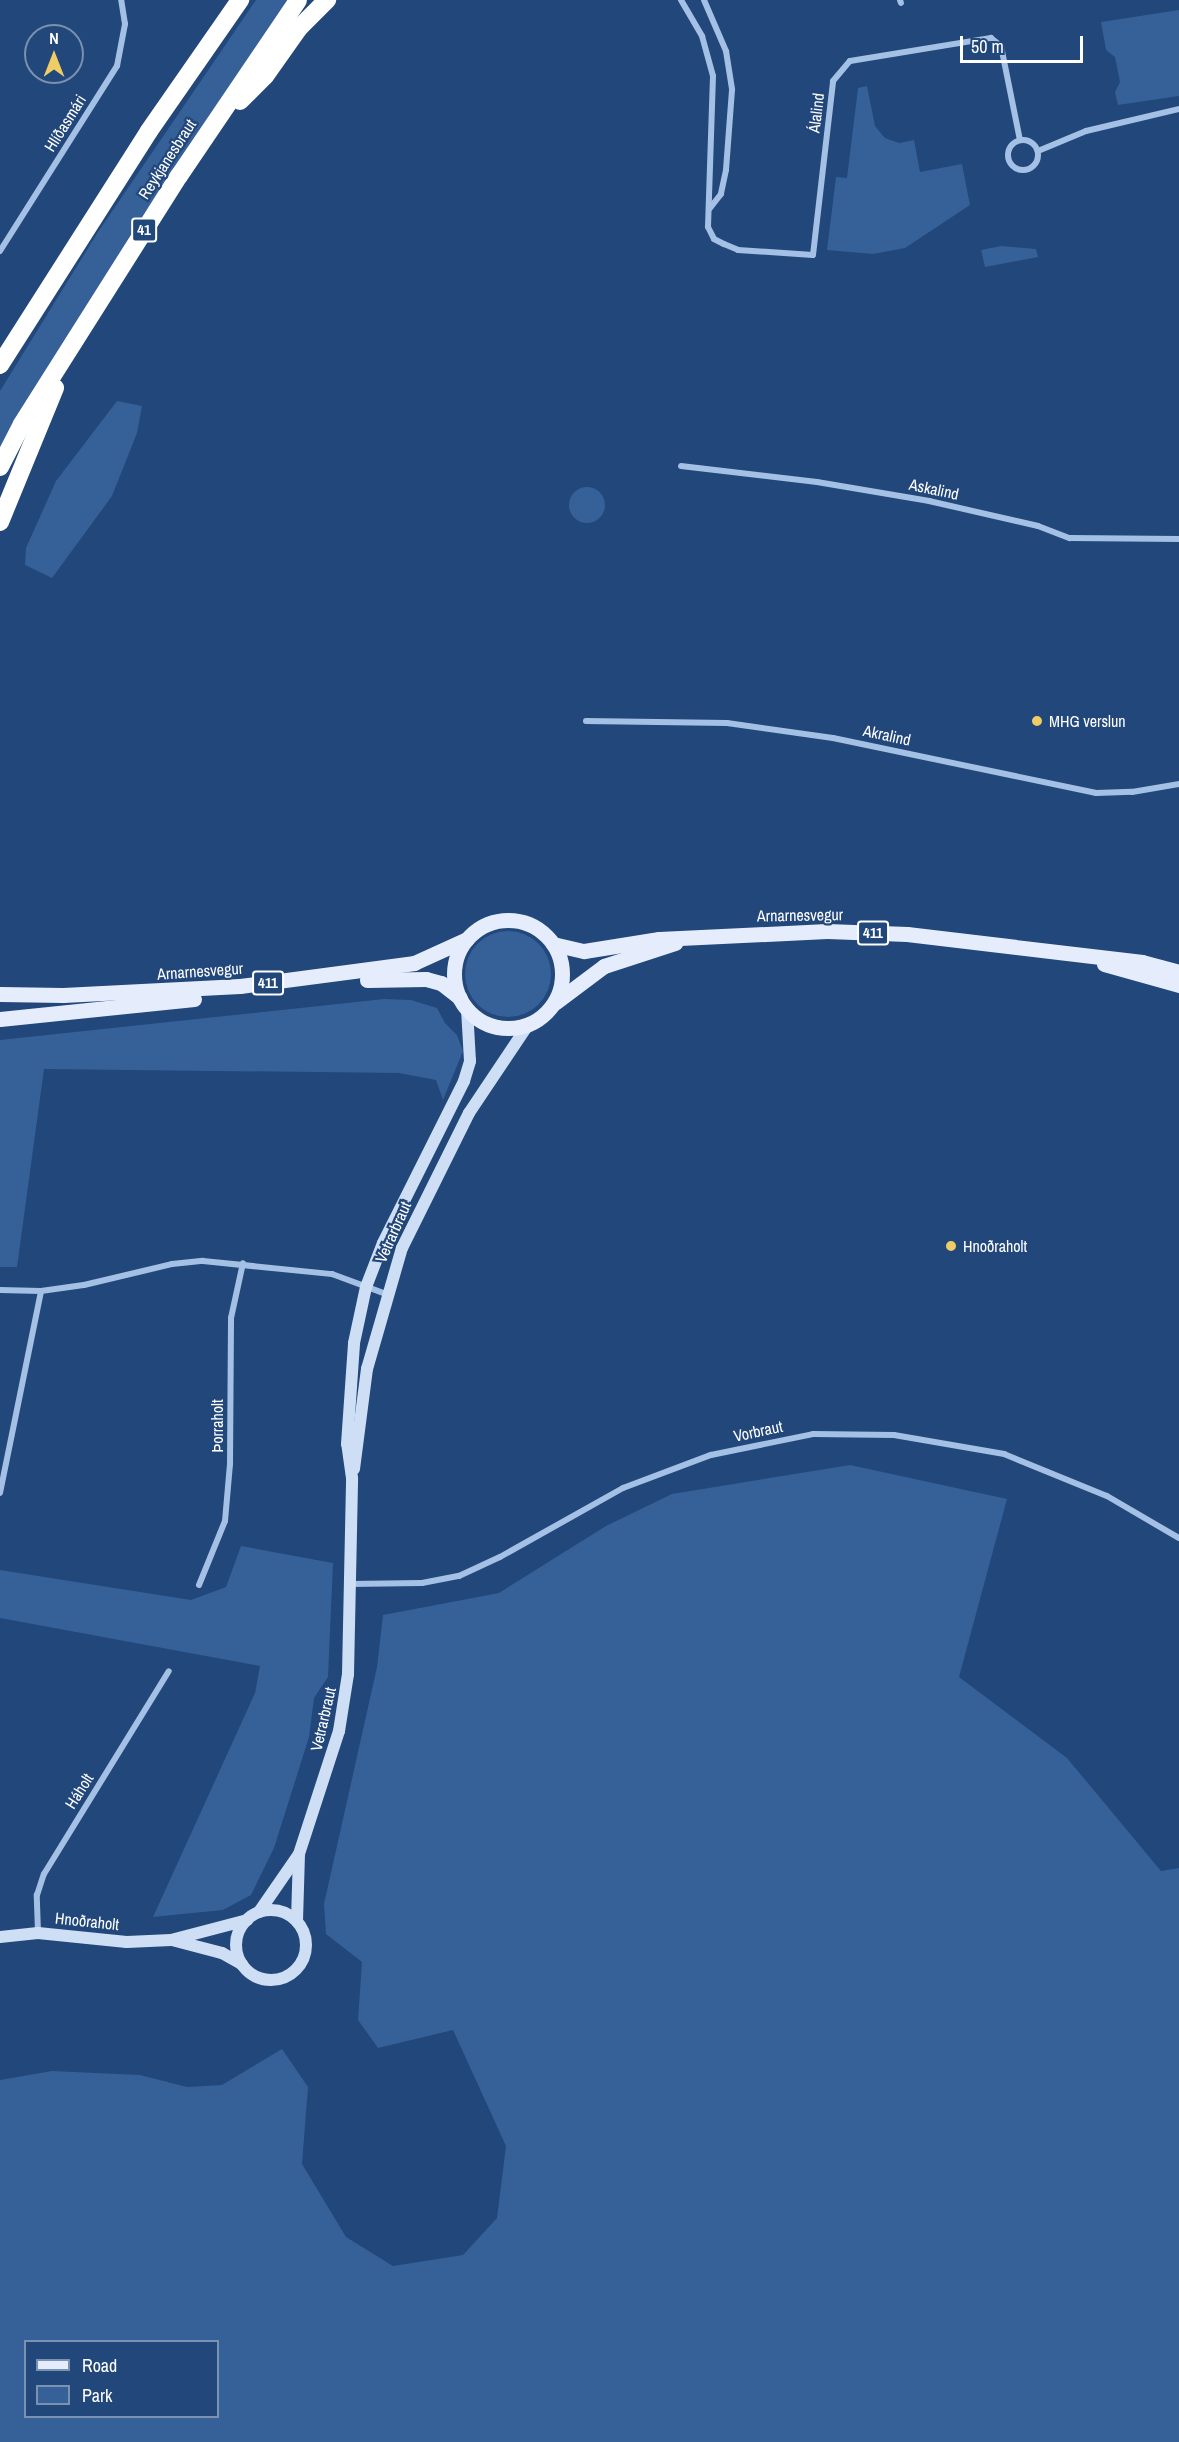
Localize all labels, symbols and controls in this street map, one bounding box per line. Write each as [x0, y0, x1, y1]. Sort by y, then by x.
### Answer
north arrow [24, 24, 84, 84]
scale bar [963, 24, 1086, 62]
text: N [49, 27, 59, 49]
text: 50 m [971, 34, 1004, 59]
street label: Hlíðasmári [40, 91, 90, 155]
street label: Álalind [804, 92, 828, 134]
street label: Reykjanesbraut [134, 116, 200, 202]
road number: 41 [130, 218, 158, 242]
street label: Askalind [907, 474, 961, 504]
place label: MHG verslun [1049, 711, 1126, 731]
marker: MHG verslun [1030, 714, 1044, 728]
street label: Akralind [861, 721, 913, 749]
street label: Arnarnesvegur [757, 905, 843, 925]
road number: 411 [856, 921, 890, 945]
street label: Arnarnesvegur [156, 958, 244, 984]
road number: 411 [252, 971, 284, 995]
street label: Vetrarbraut [371, 1198, 415, 1266]
place label: Hnoðraholt [963, 1236, 1027, 1256]
marker: Hnoðraholt [944, 1239, 958, 1253]
street label: Þorraholt [207, 1399, 227, 1453]
street label: Vorbraut [732, 1416, 784, 1446]
street label: Vetrarbraut [306, 1685, 340, 1753]
street label: Háholt [61, 1770, 97, 1812]
street label: Hnoðraholt [54, 1908, 120, 1934]
legend [24, 2340, 219, 2418]
text: Road [82, 2353, 117, 2378]
text: Park [82, 2383, 112, 2408]

